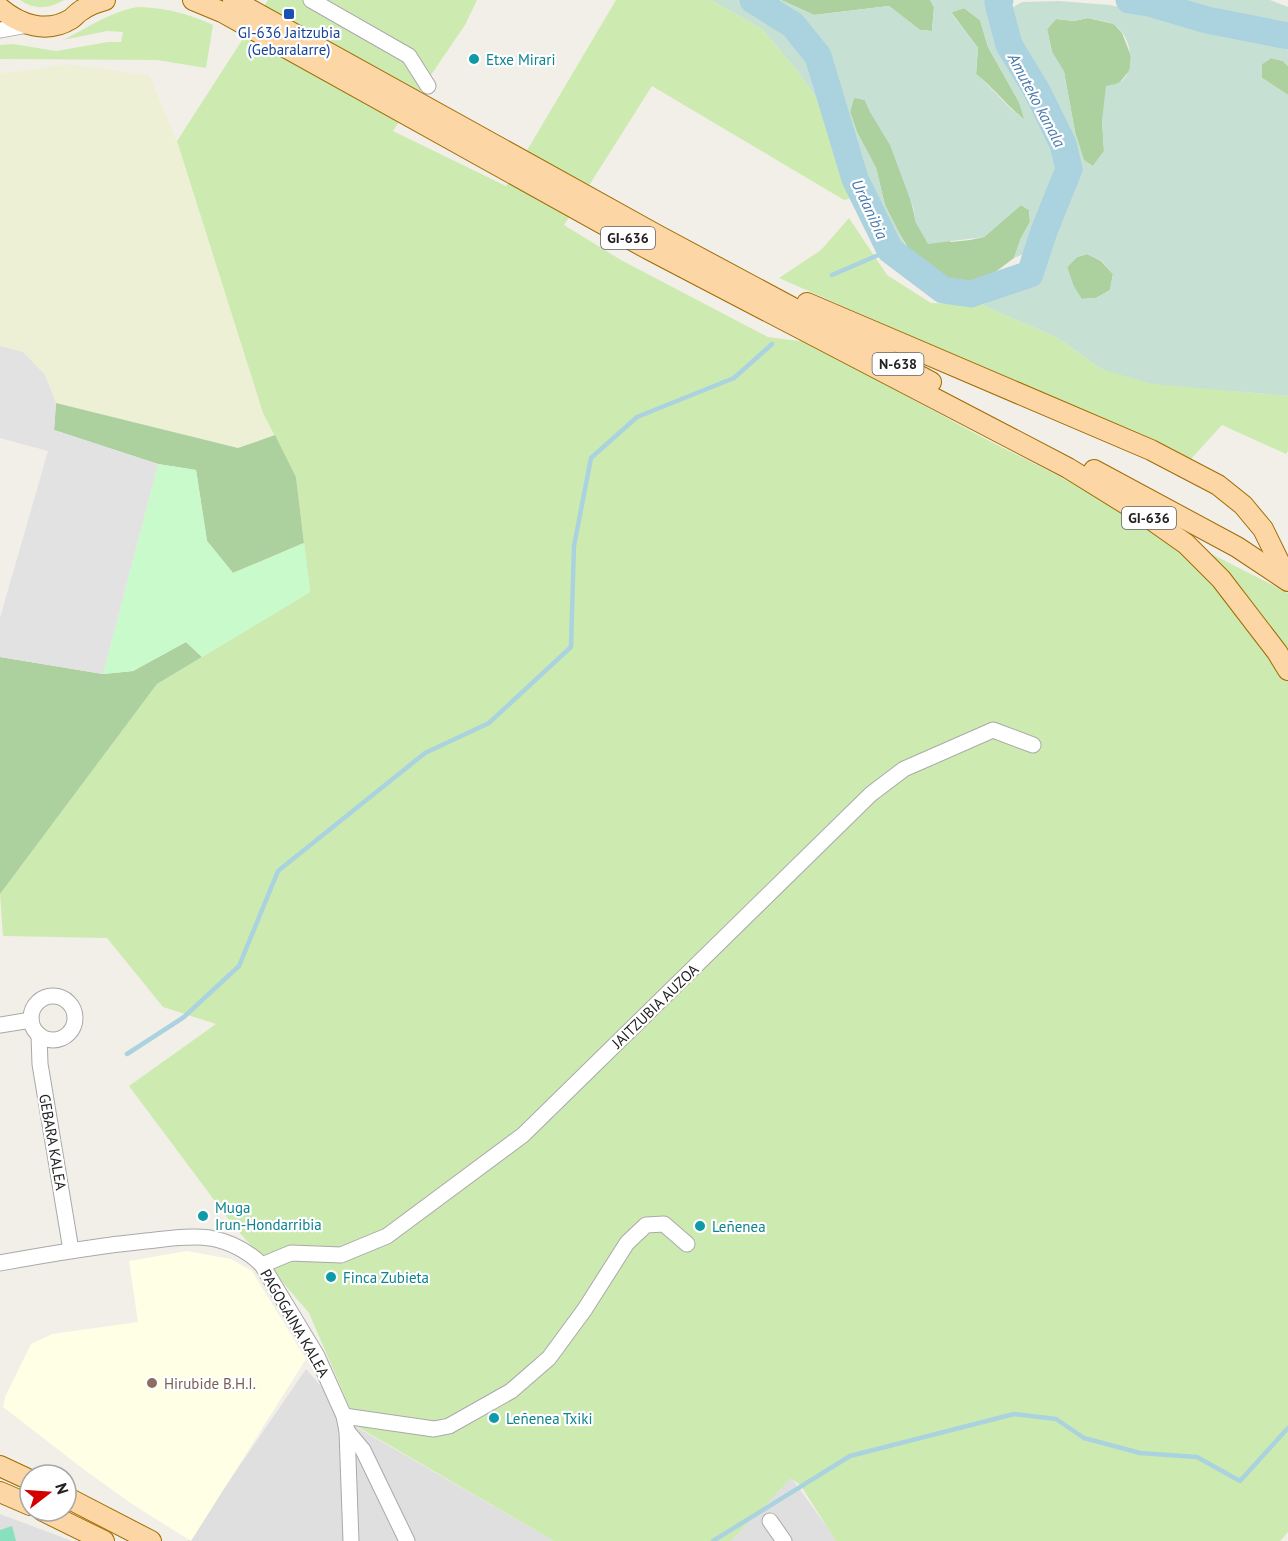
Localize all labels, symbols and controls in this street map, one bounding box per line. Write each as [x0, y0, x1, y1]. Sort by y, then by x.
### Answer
marker: GI-636 Jaitzubia (Gebaralarre) [282, 7, 296, 21]
place label: GI-636 Jaitzubia (Gebaralarre) [238, 23, 340, 59]
water label: Amuteko kanala [1003, 49, 1070, 151]
place label: Etxe Mirari [486, 50, 555, 69]
marker: Etxe Mirari [467, 52, 481, 66]
water label: Urdanibia [847, 176, 893, 242]
road number: GI-636 [601, 227, 655, 249]
road number: N-638 [872, 353, 924, 375]
road number: GI-636 [1122, 507, 1176, 529]
street label: JAITZUBIA AUZOA [607, 960, 702, 1053]
street label: GEBARA KALEA [35, 1092, 71, 1192]
place label: Muga Irun-Hondarribia [215, 1198, 322, 1234]
marker: Muga Irun-Hondarribia [196, 1209, 210, 1223]
place label: Leñenea [712, 1217, 766, 1236]
marker: Leñenea [693, 1219, 707, 1233]
street label: PAGOGAINA KALEA [256, 1265, 334, 1381]
place label: Finca Zubieta [343, 1268, 429, 1287]
marker: Finca Zubieta [324, 1270, 338, 1284]
place label: Hirubide B.H.I. [164, 1374, 256, 1393]
marker: Hirubide B.H.I. [145, 1376, 159, 1390]
place label: Leñenea Txiki [506, 1409, 592, 1428]
marker: Leñenea Txiki [487, 1411, 501, 1425]
north arrow [18, 1463, 78, 1523]
text: N [51, 1481, 73, 1497]

